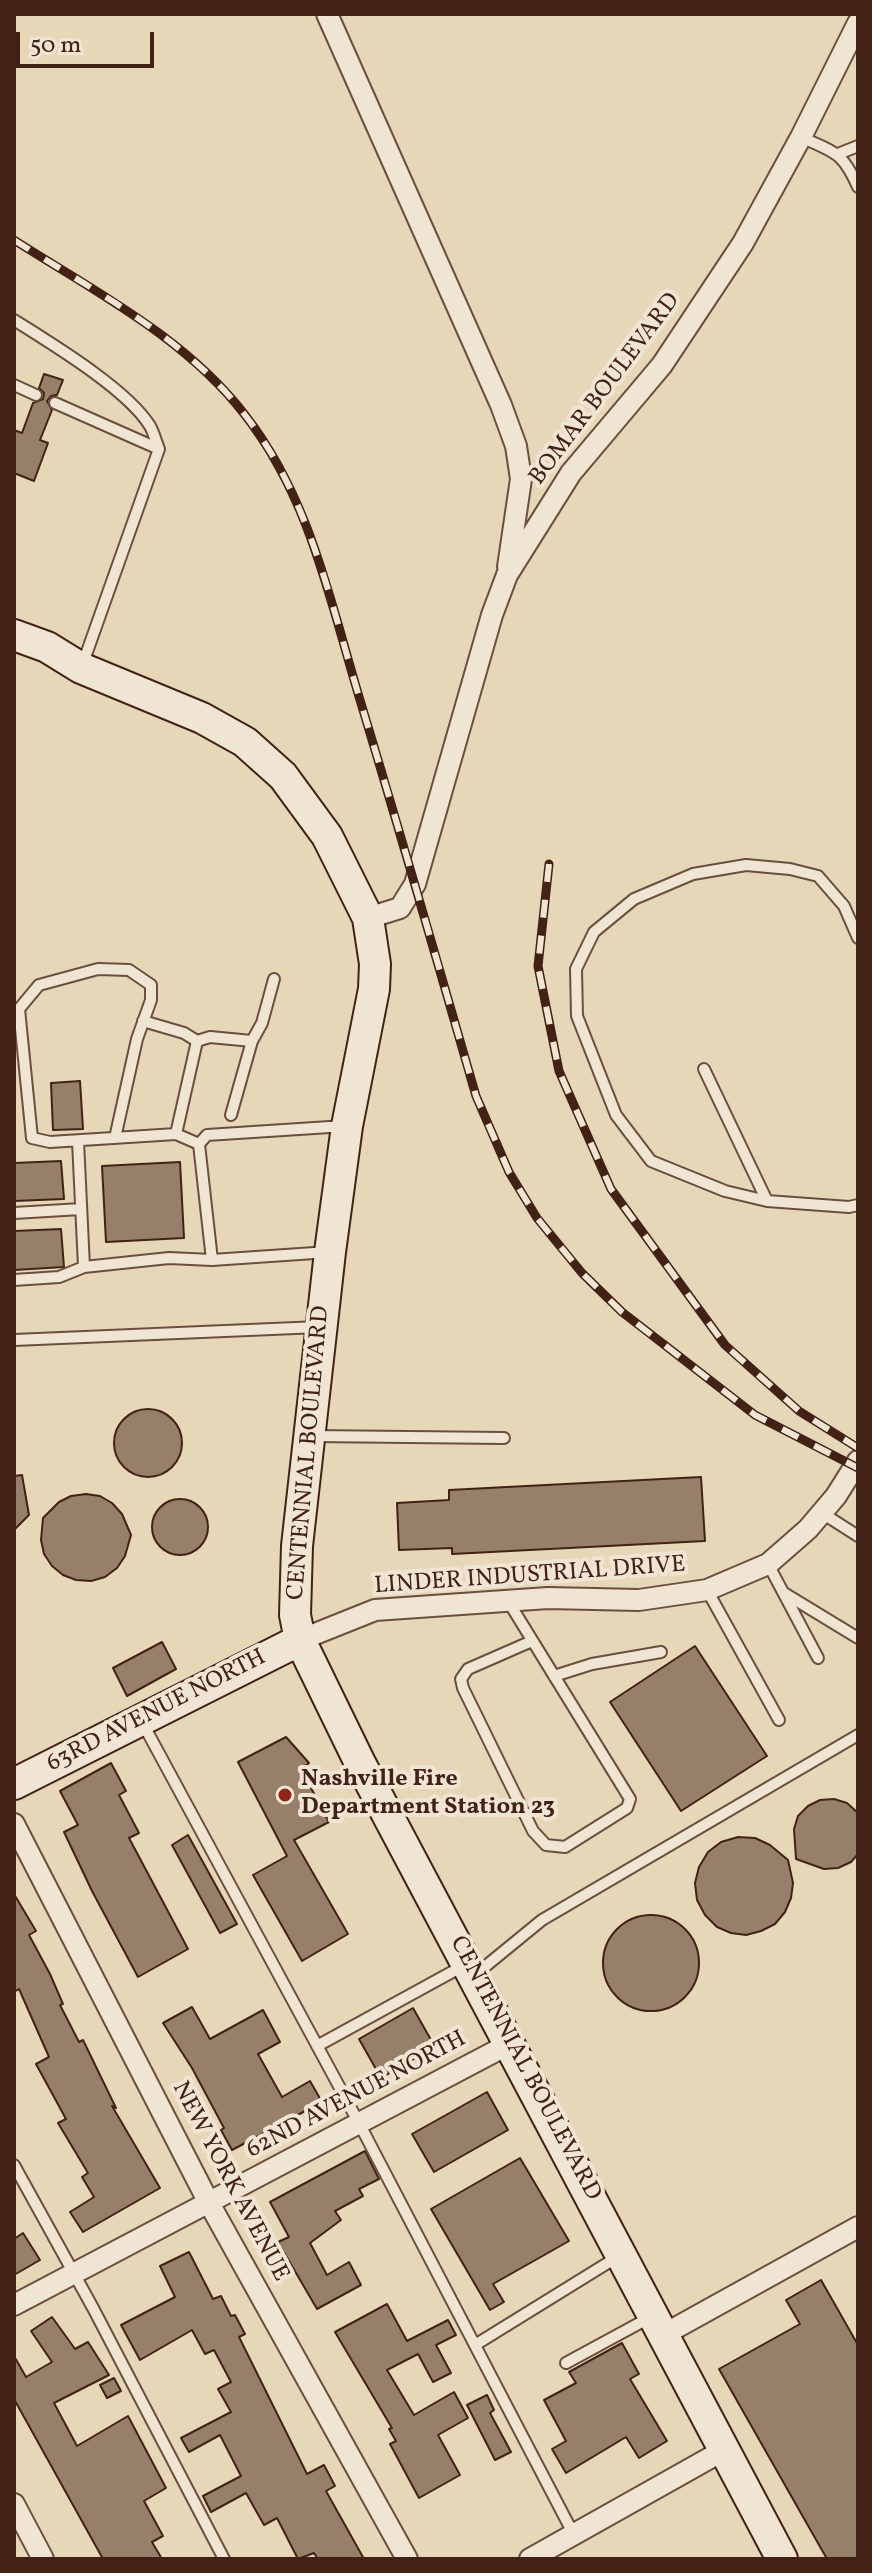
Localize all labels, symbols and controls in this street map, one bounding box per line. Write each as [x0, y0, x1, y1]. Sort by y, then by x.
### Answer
scale bar [20, 16, 158, 66]
text: 50 m [30, 29, 82, 63]
street label: BOMAR BOULEVARD [524, 288, 688, 492]
street label: CENTENNIAL BOULEVARD [283, 1305, 337, 1601]
street label: LINDER INDUSTRIAL DRIVE [373, 1552, 687, 1602]
street label: 63RD AVENUE NORTH [43, 1644, 271, 1780]
place label: Nashville Fire Department Station 23 [301, 1767, 555, 1823]
marker: Nashville Fire Department Station 23 [276, 1786, 294, 1804]
street label: CENTENNIAL BOULEVARD [442, 1932, 606, 2206]
street label: 62ND AVENUE NORTH [242, 2026, 472, 2166]
street label: NEW YORK AVENUE [164, 2077, 294, 2287]

